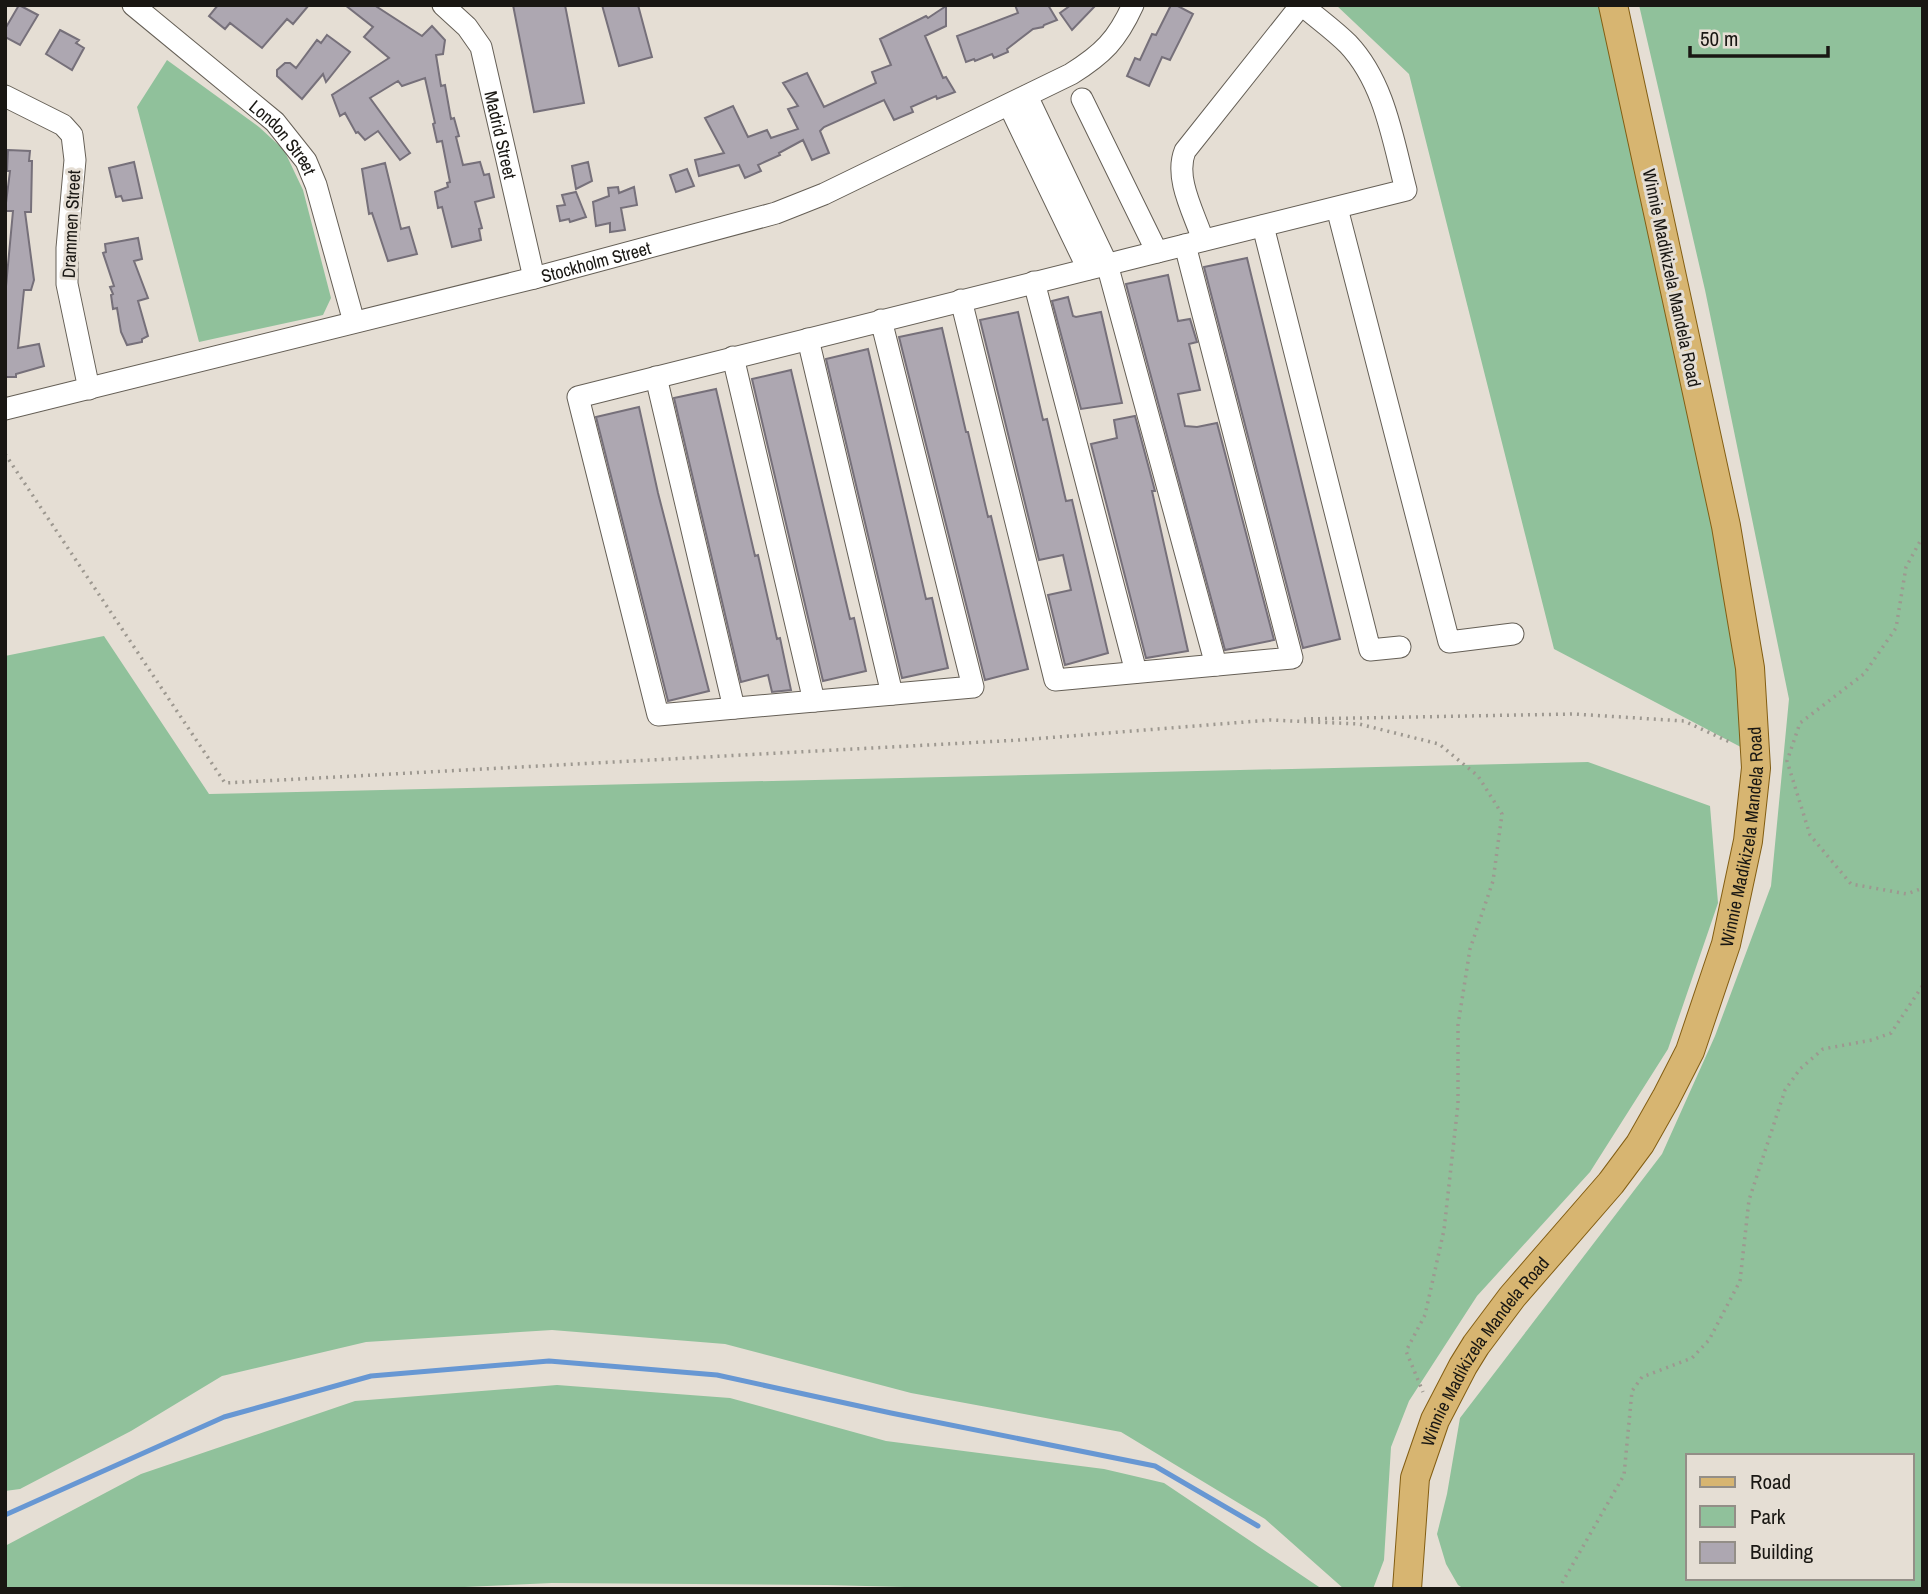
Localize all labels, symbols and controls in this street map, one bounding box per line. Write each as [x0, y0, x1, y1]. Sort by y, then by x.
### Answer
scale bar [1690, 14, 1828, 58]
text: 50 m [1700, 24, 1738, 53]
street label: Madrid Street [479, 88, 523, 181]
street label: London Street [244, 94, 323, 178]
street label: Winnie Madikizela Mandela Road [1637, 167, 1707, 389]
street label: Drammen Street [56, 169, 86, 279]
street label: Stockholm Street [538, 235, 653, 288]
street label: Winnie Madikizela Mandela Road [1713, 726, 1769, 949]
street label: Winnie Madikizela Mandela Road [1414, 1251, 1554, 1450]
legend [1686, 1454, 1914, 1580]
text: Road [1750, 1467, 1791, 1496]
text: Park [1750, 1502, 1786, 1531]
text: Building [1750, 1537, 1814, 1566]

